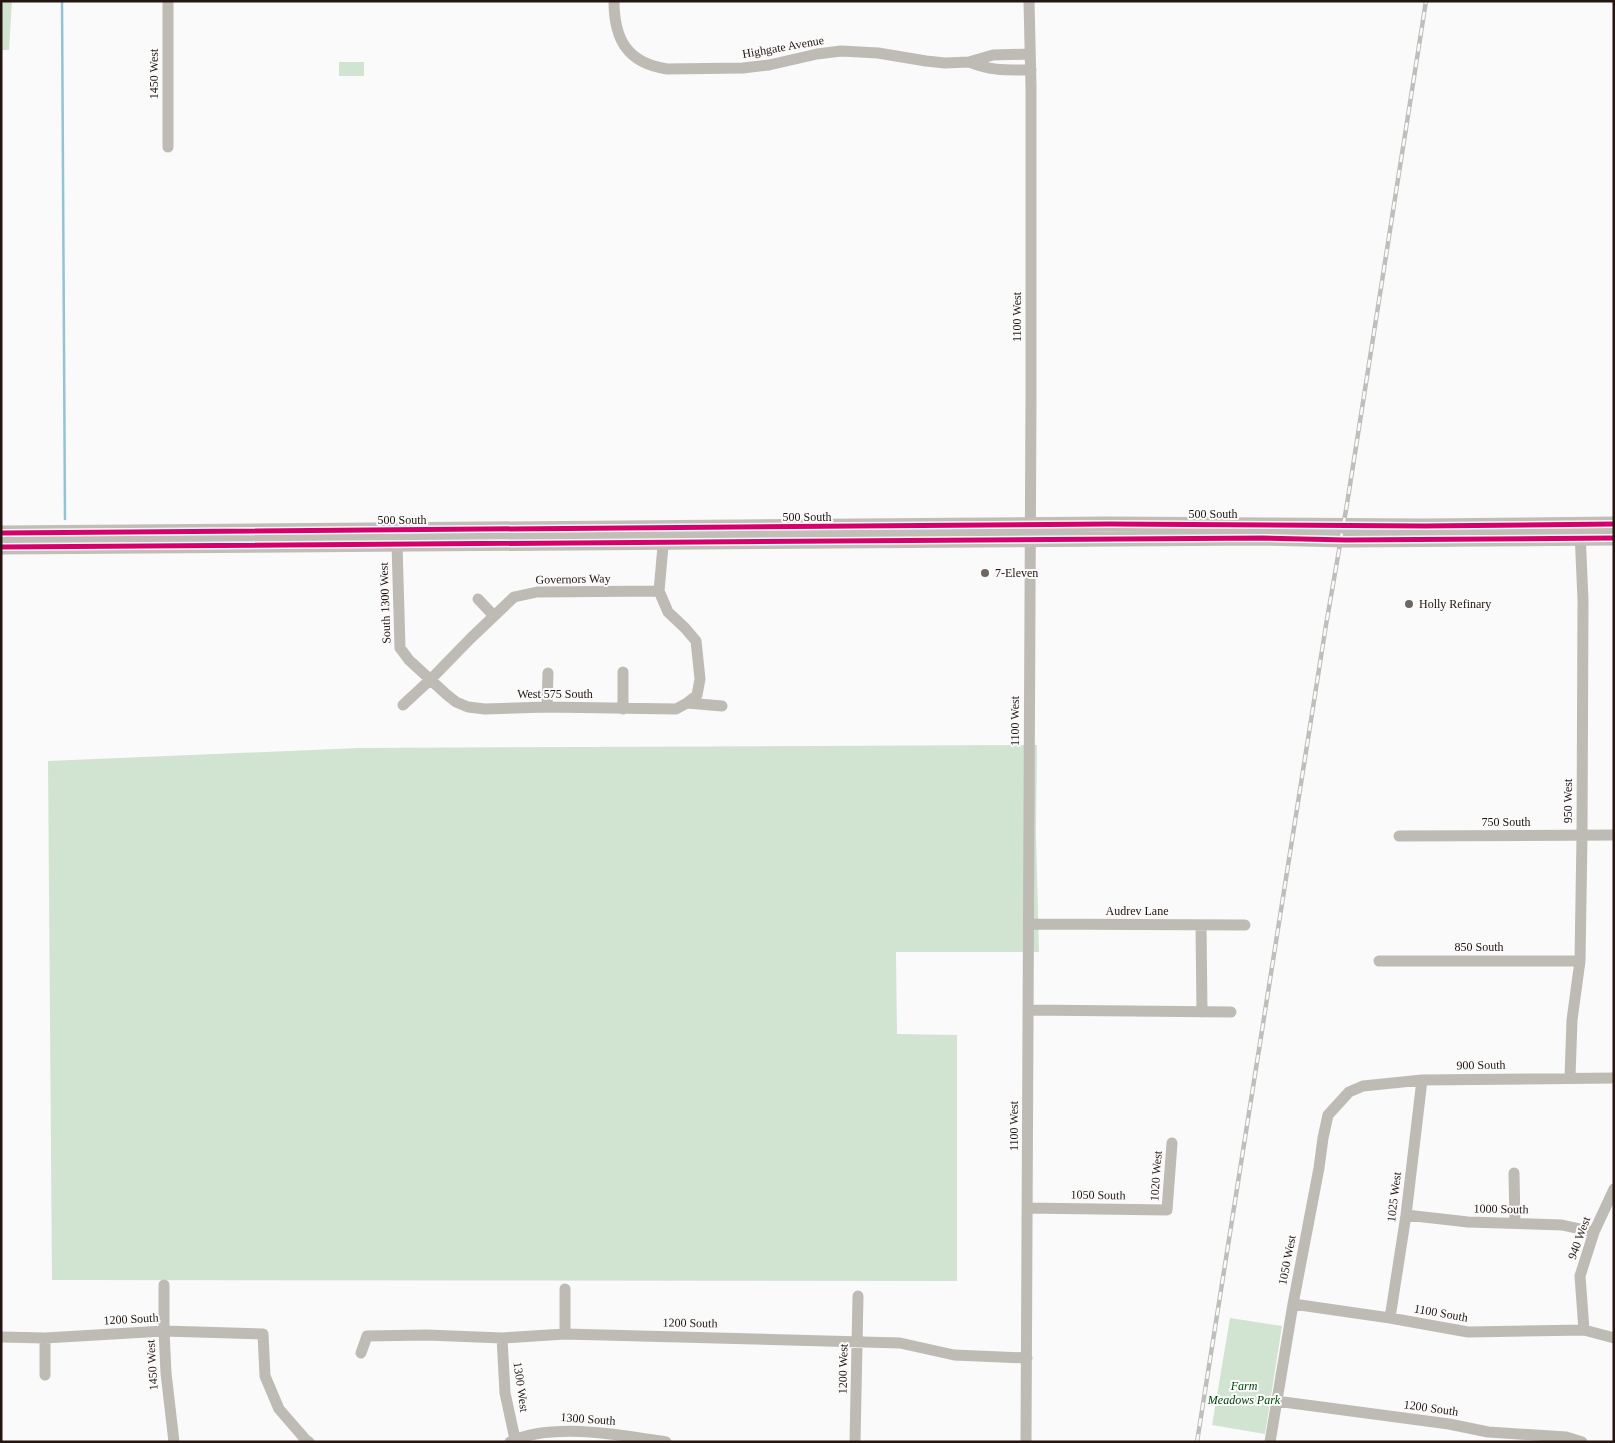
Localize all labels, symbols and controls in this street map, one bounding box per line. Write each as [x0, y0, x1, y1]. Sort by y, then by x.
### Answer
street label: Highgate Avenue [741, 33, 825, 61]
street label: 1450 West [147, 48, 161, 99]
street label: 1100 West [1010, 291, 1024, 342]
street label: 500 South [1188, 507, 1238, 521]
street label: 500 South [782, 510, 832, 524]
street label: 500 South [377, 513, 427, 527]
street label: South 1300 West [377, 561, 393, 644]
place label: 7-Eleven [995, 566, 1038, 580]
marker: 7-Eleven [979, 567, 991, 579]
street label: Governors Way [535, 571, 611, 587]
place label: Holly Refinary [1419, 597, 1491, 611]
marker: Holly Refinary [1403, 598, 1415, 610]
street label: West 575 South [517, 687, 593, 701]
street label: 1100 West [1008, 695, 1022, 746]
street label: 950 West [1561, 778, 1575, 823]
street label: 750 South [1481, 815, 1531, 829]
street label: Audrev Lane [1106, 904, 1168, 918]
street label: 850 South [1454, 940, 1504, 954]
street label: 900 South [1456, 1058, 1506, 1072]
street label: 1100 West [1007, 1100, 1021, 1151]
street label: 1020 West [1147, 1150, 1165, 1202]
street label: 1025 West [1384, 1170, 1404, 1223]
street label: 1050 South [1070, 1188, 1126, 1202]
street label: 1000 South [1473, 1202, 1529, 1216]
street label: 940 West [1565, 1214, 1593, 1261]
street label: 1050 West [1275, 1233, 1299, 1286]
street label: 1100 South [1413, 1301, 1469, 1325]
street label: 1200 South [103, 1311, 159, 1327]
street label: 1200 South [662, 1316, 718, 1330]
street label: 1450 West [143, 1339, 161, 1391]
street label: 1200 West [836, 1343, 850, 1394]
street label: 1300 West [511, 1361, 532, 1414]
park label: Farm Meadows Park [1207, 1379, 1281, 1407]
street label: 1200 South [1403, 1397, 1459, 1419]
street label: 1300 South [560, 1410, 616, 1428]

